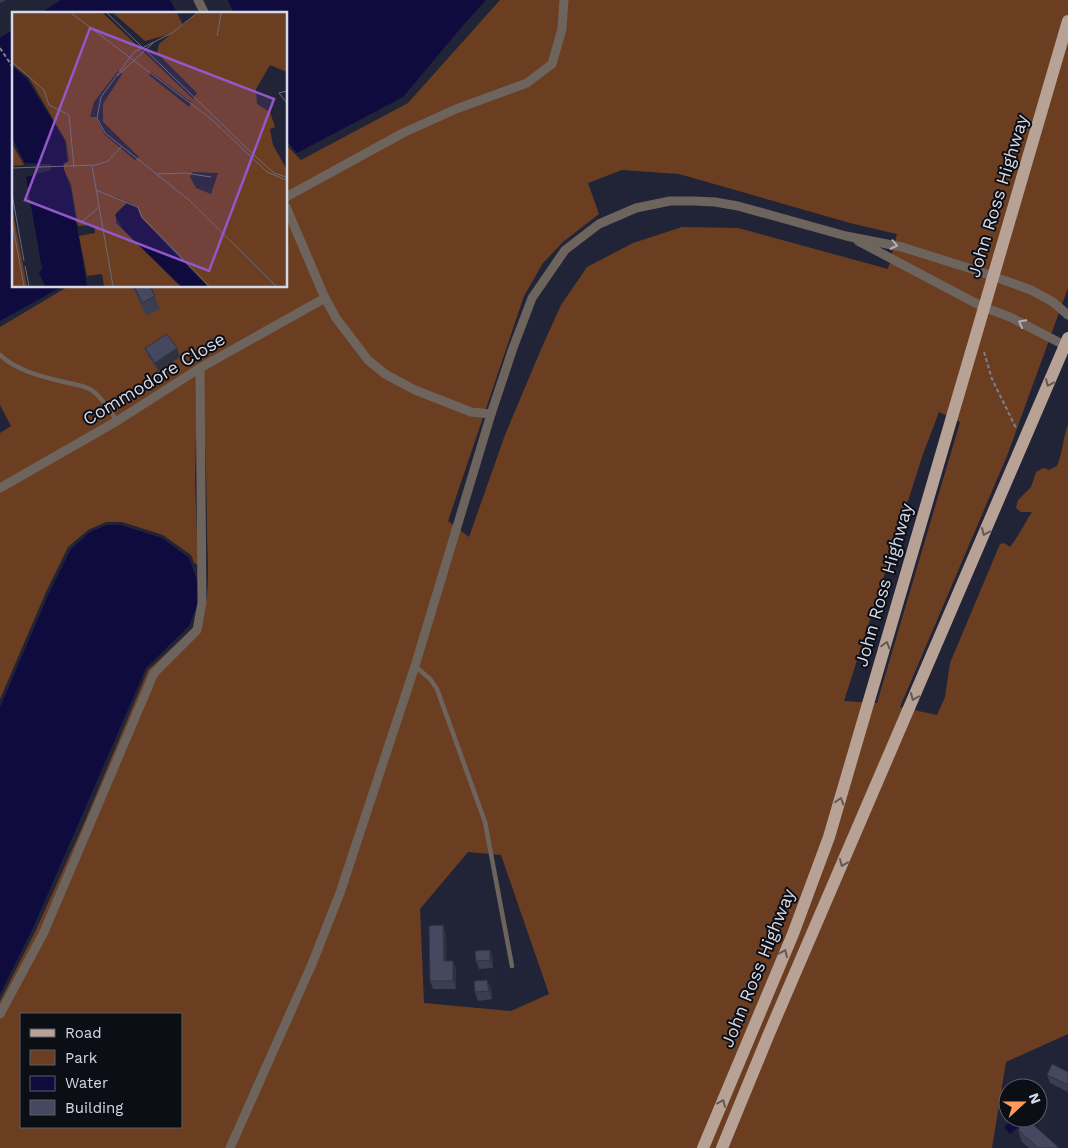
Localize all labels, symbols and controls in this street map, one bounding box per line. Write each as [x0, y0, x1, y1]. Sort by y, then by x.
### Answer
inset map [12, 12, 288, 288]
street label: John Ross Highway [963, 111, 1033, 280]
one-way arrow [890, 240, 899, 250]
one-way arrow [1018, 319, 1027, 329]
street label: Commodore Close [79, 328, 229, 429]
one-way arrow [1045, 378, 1056, 387]
street label: John Ross Highway [850, 500, 917, 669]
one-way arrow [981, 527, 992, 536]
one-way arrow [880, 641, 890, 649]
one-way arrow [909, 692, 920, 701]
one-way arrow [834, 797, 844, 805]
one-way arrow [838, 858, 848, 866]
street label: John Ross Highway [716, 885, 799, 1050]
one-way arrow [778, 949, 789, 958]
legend [20, 1013, 182, 1128]
text: Road [65, 1024, 102, 1042]
text: Park [65, 1049, 98, 1067]
text: Water [65, 1074, 108, 1092]
north arrow [998, 1078, 1048, 1128]
text: N [1026, 1091, 1044, 1106]
text: Building [65, 1099, 123, 1117]
one-way arrow [715, 1099, 726, 1108]

